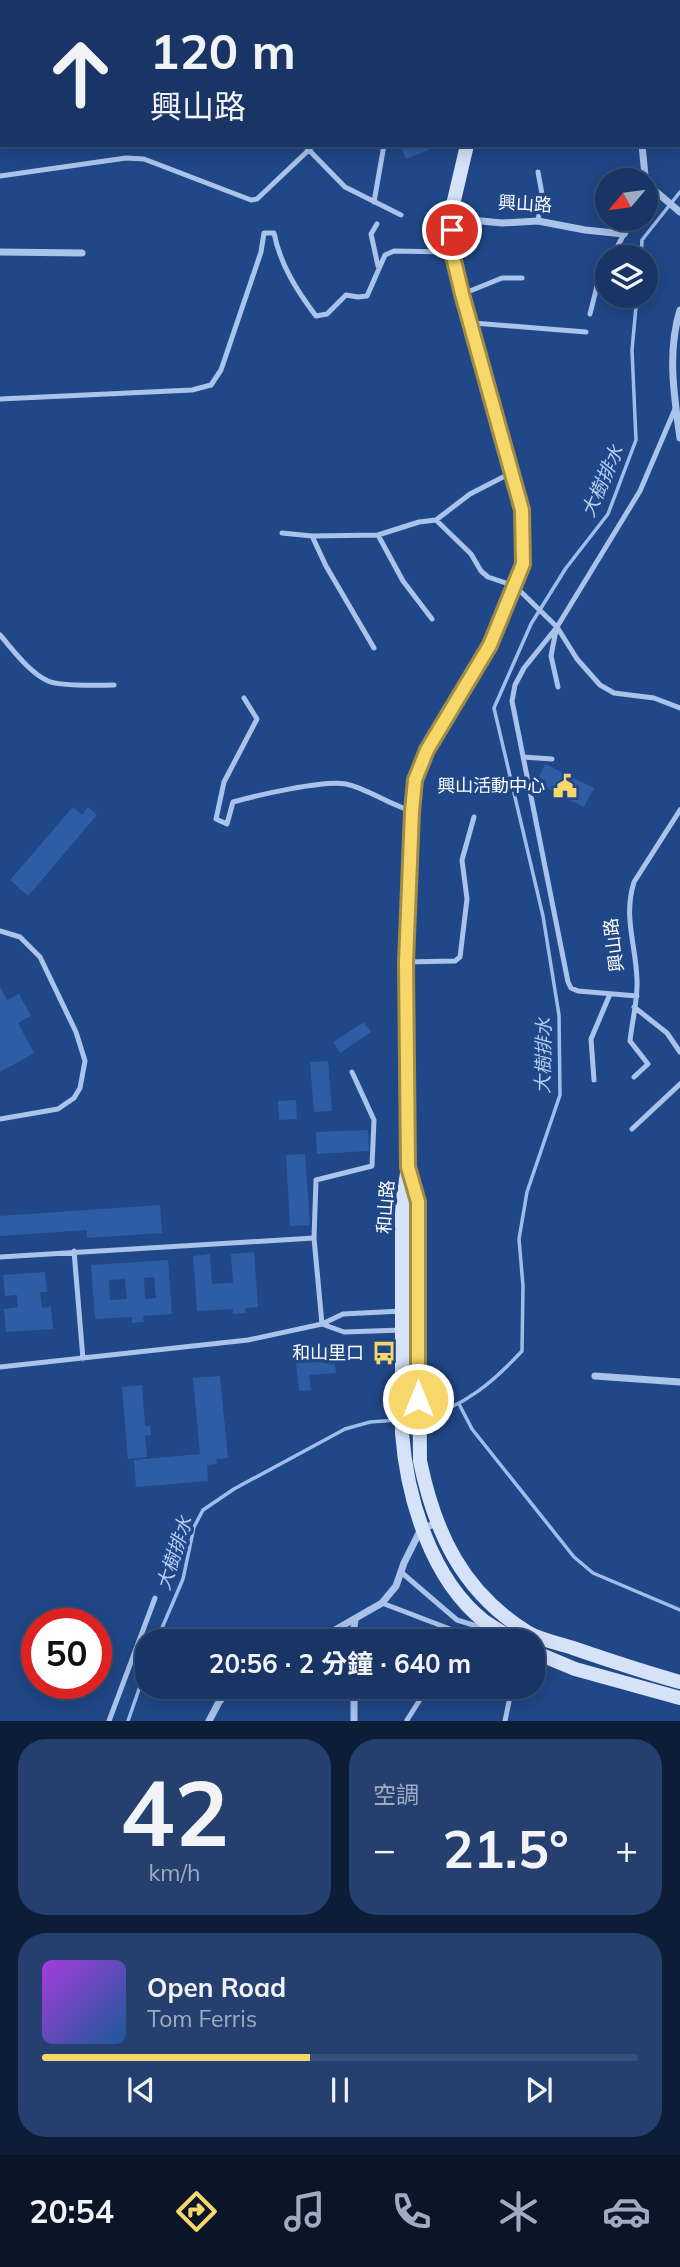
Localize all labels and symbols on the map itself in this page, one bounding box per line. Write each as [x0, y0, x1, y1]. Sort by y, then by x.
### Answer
north arrow [595, 168, 658, 231]
street label: 興山路 [497, 191, 553, 216]
pin [422, 200, 482, 260]
water label: 大樹排水 [576, 440, 629, 521]
public building icon: 興山活動中心 [551, 772, 579, 800]
place label: 興山活動中心 [437, 774, 545, 797]
street label: 興山路 [599, 917, 628, 973]
water label: 大樹排水 [530, 1017, 556, 1094]
street label: 和山路 [372, 1179, 399, 1235]
bus stop icon: 和山里口 [370, 1339, 398, 1367]
place label: 和山里口 [292, 1341, 364, 1364]
position arrow [381, 1362, 455, 1436]
water label: 大樹排水 [151, 1512, 197, 1593]
speed limit sign: 50 [21, 1608, 112, 1699]

